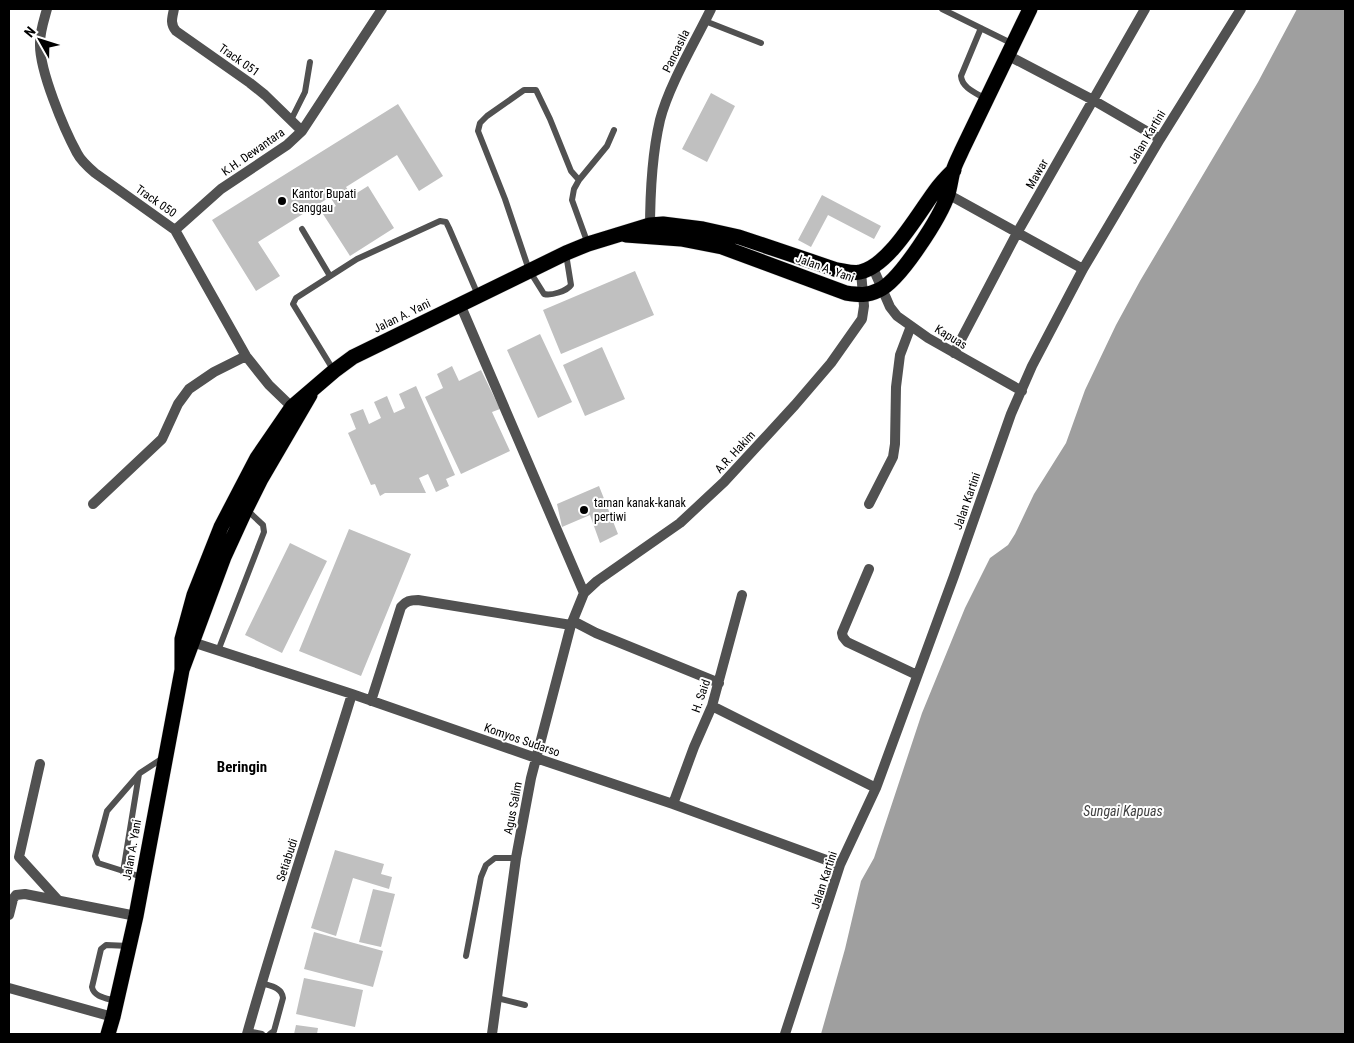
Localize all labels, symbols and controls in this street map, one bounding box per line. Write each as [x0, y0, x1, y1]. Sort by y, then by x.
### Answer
north arrow [15, 15, 65, 65]
text: N [21, 23, 39, 40]
street label: Pancasila [660, 27, 693, 75]
street label: Track 051 [216, 41, 262, 79]
street label: Jalan Kartini [1126, 108, 1168, 166]
street label: K.H. Dewantara [219, 125, 287, 179]
street label: Mawar [1023, 156, 1051, 191]
street label: Track 050 [133, 182, 179, 220]
place label: Kantor Bupati Sanggau [292, 187, 356, 215]
marker: Kantor Bupati Sanggau [276, 195, 288, 207]
street label: Jalan A. Yani [794, 251, 856, 285]
street label: Jalan A. Yani [371, 296, 433, 336]
street label: Kapuas [932, 322, 970, 352]
street label: A.R. Hakim [712, 428, 758, 476]
street label: Jalan Kartini [951, 470, 983, 532]
place label: taman kanak-kanak pertiwi [594, 496, 686, 524]
marker: taman kanak-kanak pertiwi [578, 504, 590, 516]
street label: H. Said [689, 678, 713, 714]
street label: Komyos Sudarso [482, 720, 562, 760]
district label: Beringin [217, 758, 267, 776]
street label: Agus Salim [501, 780, 525, 836]
water label: Sungai Kapuas [1083, 803, 1163, 819]
street label: Jalan A. Yani [120, 818, 144, 882]
street label: Setiabudi [273, 837, 301, 883]
street label: Jalan Kartini [808, 849, 840, 911]

